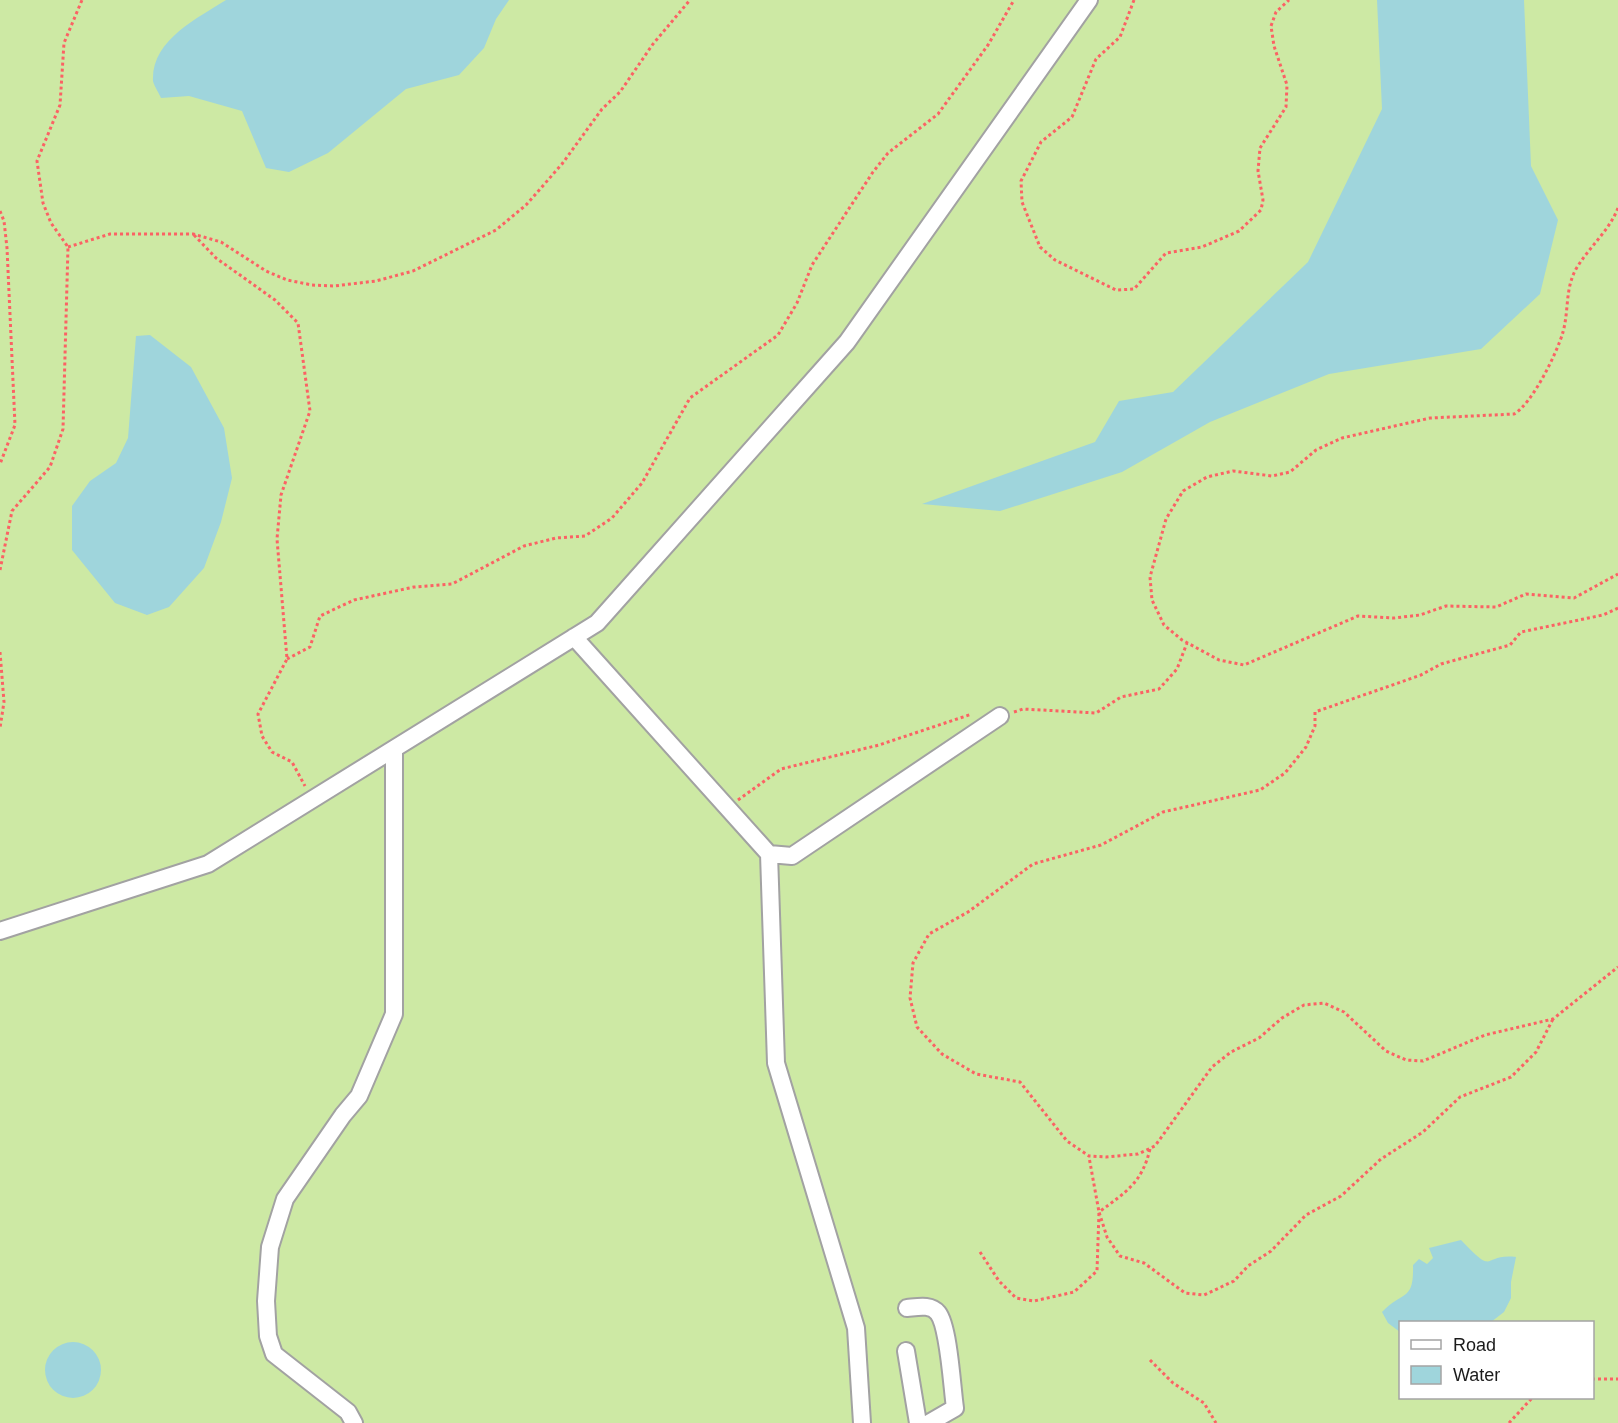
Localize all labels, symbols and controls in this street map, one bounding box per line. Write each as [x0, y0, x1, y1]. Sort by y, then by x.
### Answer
legend [1399, 1321, 1594, 1399]
text: Road [1453, 1335, 1496, 1355]
text: Water [1453, 1365, 1500, 1385]

